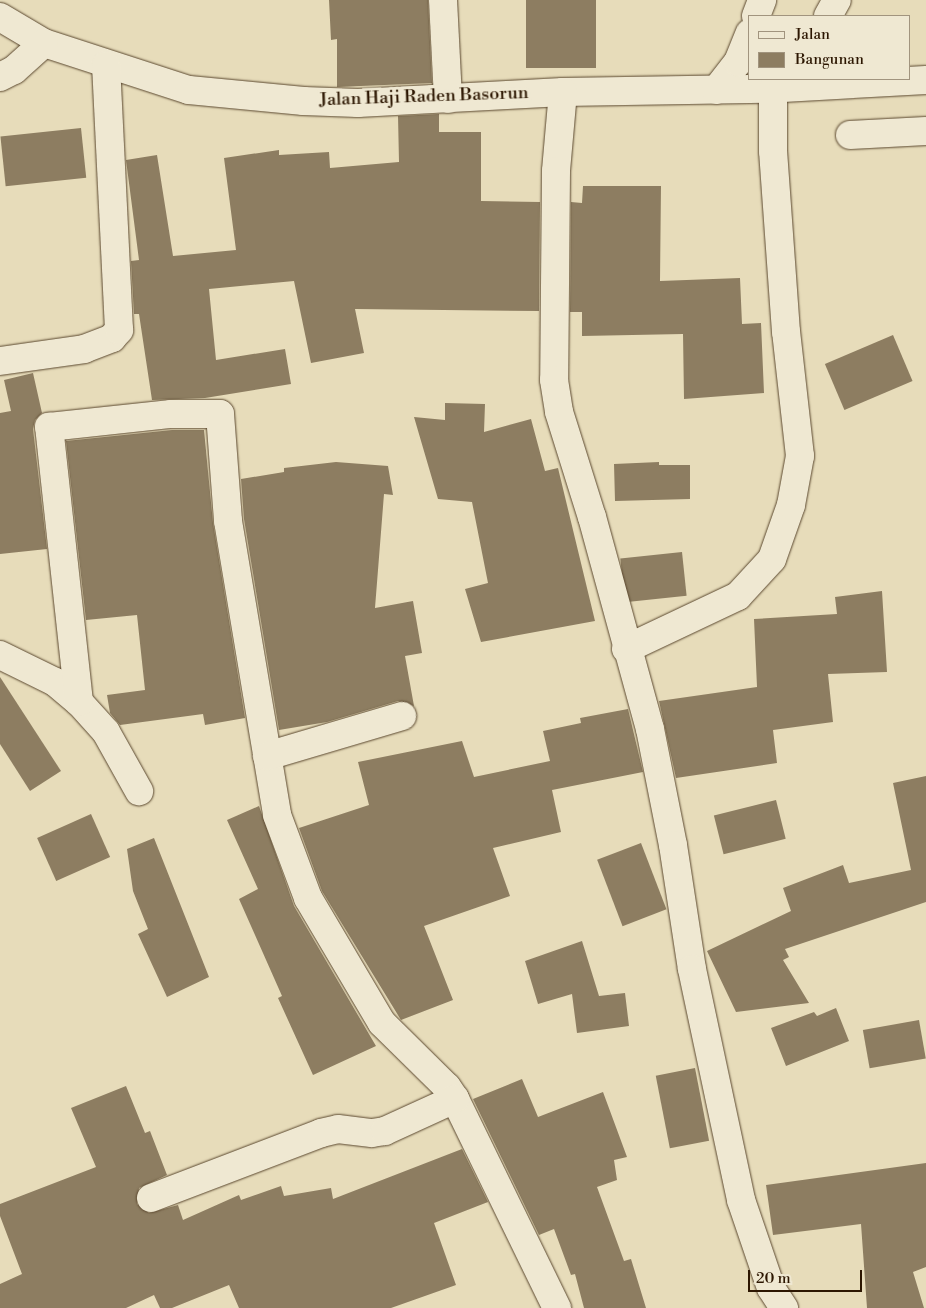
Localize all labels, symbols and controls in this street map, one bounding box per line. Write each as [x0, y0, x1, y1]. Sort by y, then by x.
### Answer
legend [748, 15, 911, 80]
text: Jalan [795, 25, 830, 44]
text: Bangunan [795, 50, 864, 69]
street label: Jalan Haji Raden Basorun [319, 83, 529, 111]
scale bar [751, 1260, 865, 1292]
text: 20 m [756, 1269, 791, 1288]

